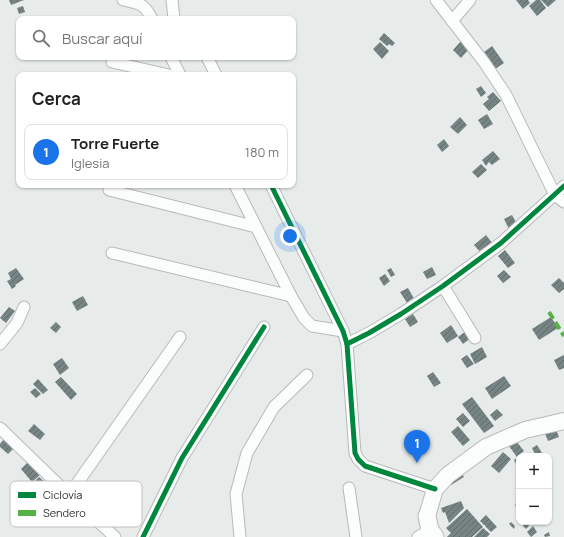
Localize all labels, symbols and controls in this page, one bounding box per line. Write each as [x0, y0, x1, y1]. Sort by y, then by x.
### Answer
search box [16, 16, 296, 60]
icon: search [30, 27, 52, 49]
text: Buscar aquí [62, 28, 143, 49]
text: Cerca [32, 87, 81, 110]
text: Torre Fuerte [71, 133, 159, 154]
text: 1 [43, 143, 49, 161]
text: 180 m [245, 143, 279, 161]
text: Iglesia [71, 154, 109, 172]
your location [280, 226, 300, 246]
pin: 1 [404, 430, 430, 463]
map controls [516, 453, 552, 525]
button: + [516, 453, 552, 489]
legend [10, 481, 142, 527]
text: Ciclovía [43, 487, 83, 502]
button: − [516, 489, 552, 525]
text: Sendero [43, 505, 86, 520]

